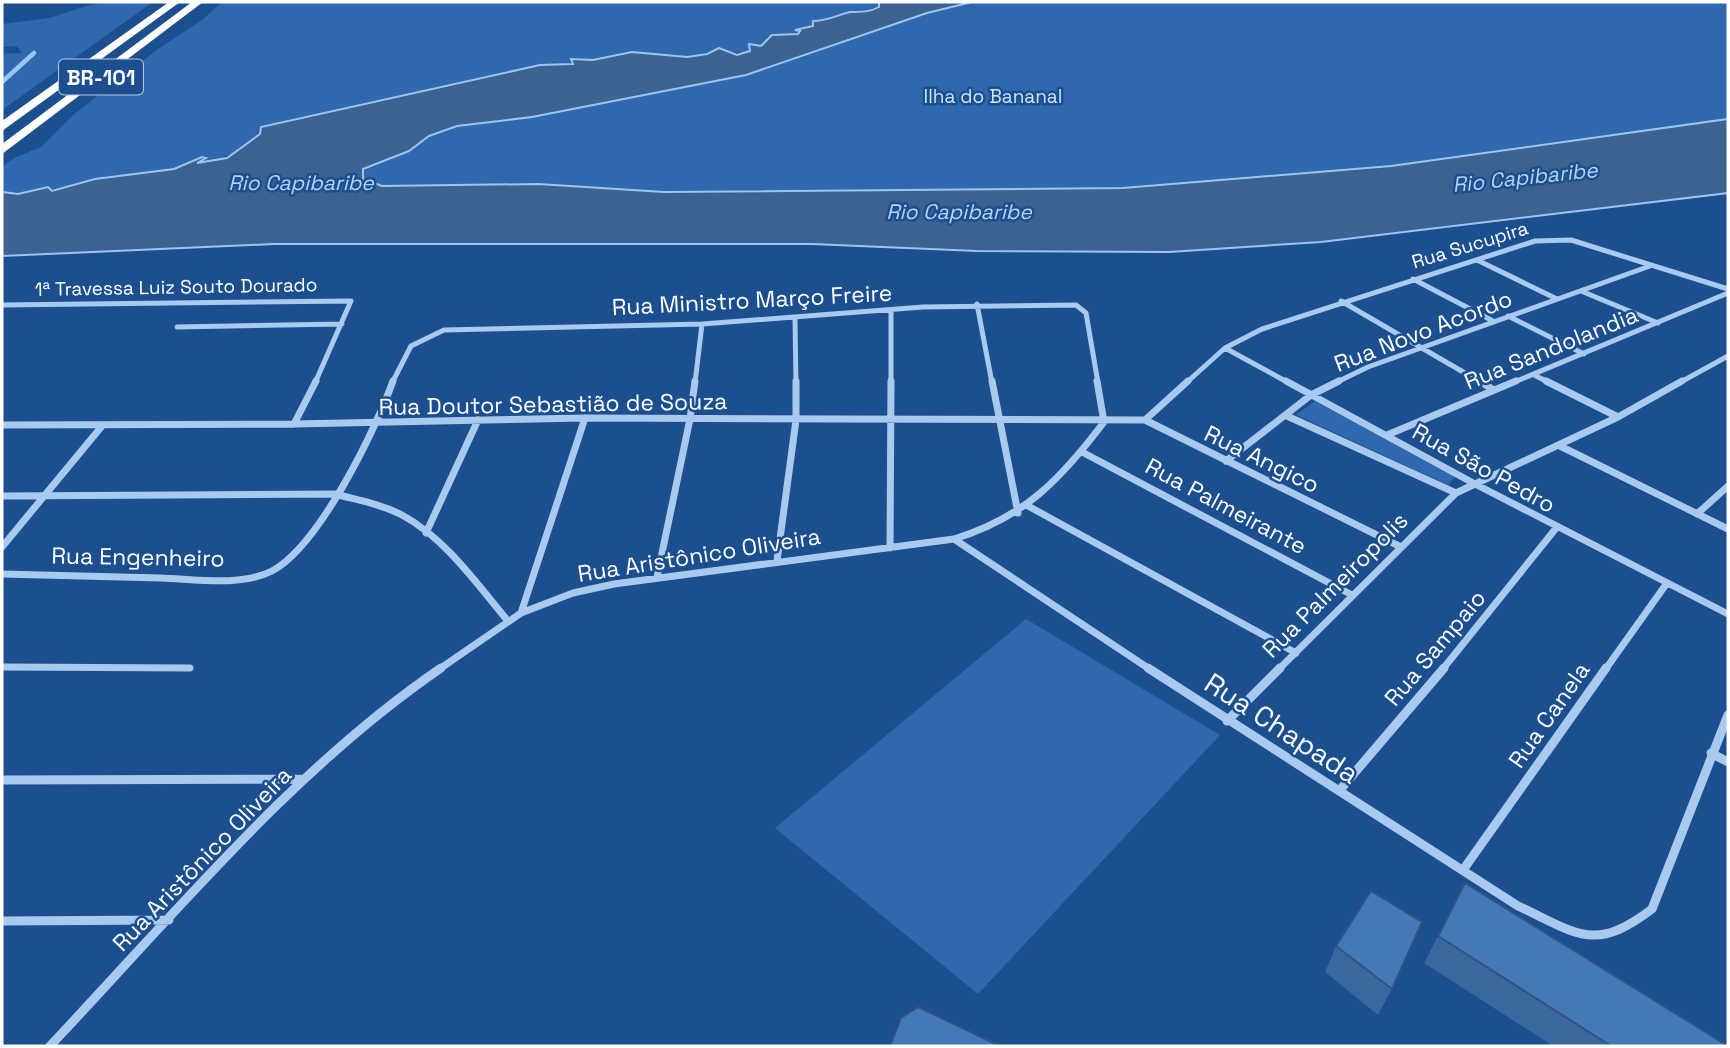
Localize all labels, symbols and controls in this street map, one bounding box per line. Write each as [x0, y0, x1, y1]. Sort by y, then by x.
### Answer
road number: BR-101 [59, 60, 143, 94]
park label: Ilha do Bananal [924, 84, 1062, 109]
water label: Rio Capibaribe [1451, 156, 1600, 198]
water label: Rio Capibaribe [228, 169, 375, 196]
water label: Rio Capibaribe [886, 198, 1033, 225]
street label: Rua Sucupira [1409, 215, 1531, 275]
street label: 1ª Travessa Luiz Souto Dourado [34, 272, 318, 302]
street label: Rua Ministro Março Freire [611, 278, 893, 322]
street label: Rua Novo Acordo [1330, 283, 1516, 379]
street label: Rua Sandolandia [1460, 299, 1642, 397]
street label: Rua Doutor Sebastião de Souza [378, 386, 728, 422]
street label: Rua São Pedro [1407, 416, 1561, 520]
street label: Rua Angico [1200, 418, 1324, 500]
street label: Rua Palmeirante [1140, 451, 1312, 561]
street label: Rua Palmeiropolis [1256, 506, 1414, 664]
street label: Rua Aristônico Oliveira [575, 521, 823, 589]
street label: Rua Engenheiro [51, 540, 225, 574]
street label: Rua Sampaio [1378, 584, 1492, 712]
street label: Rua Canela [1502, 656, 1596, 774]
street label: Rua Chapada [1198, 665, 1366, 791]
street label: Rua Aristônico Oliveira [106, 760, 298, 958]

